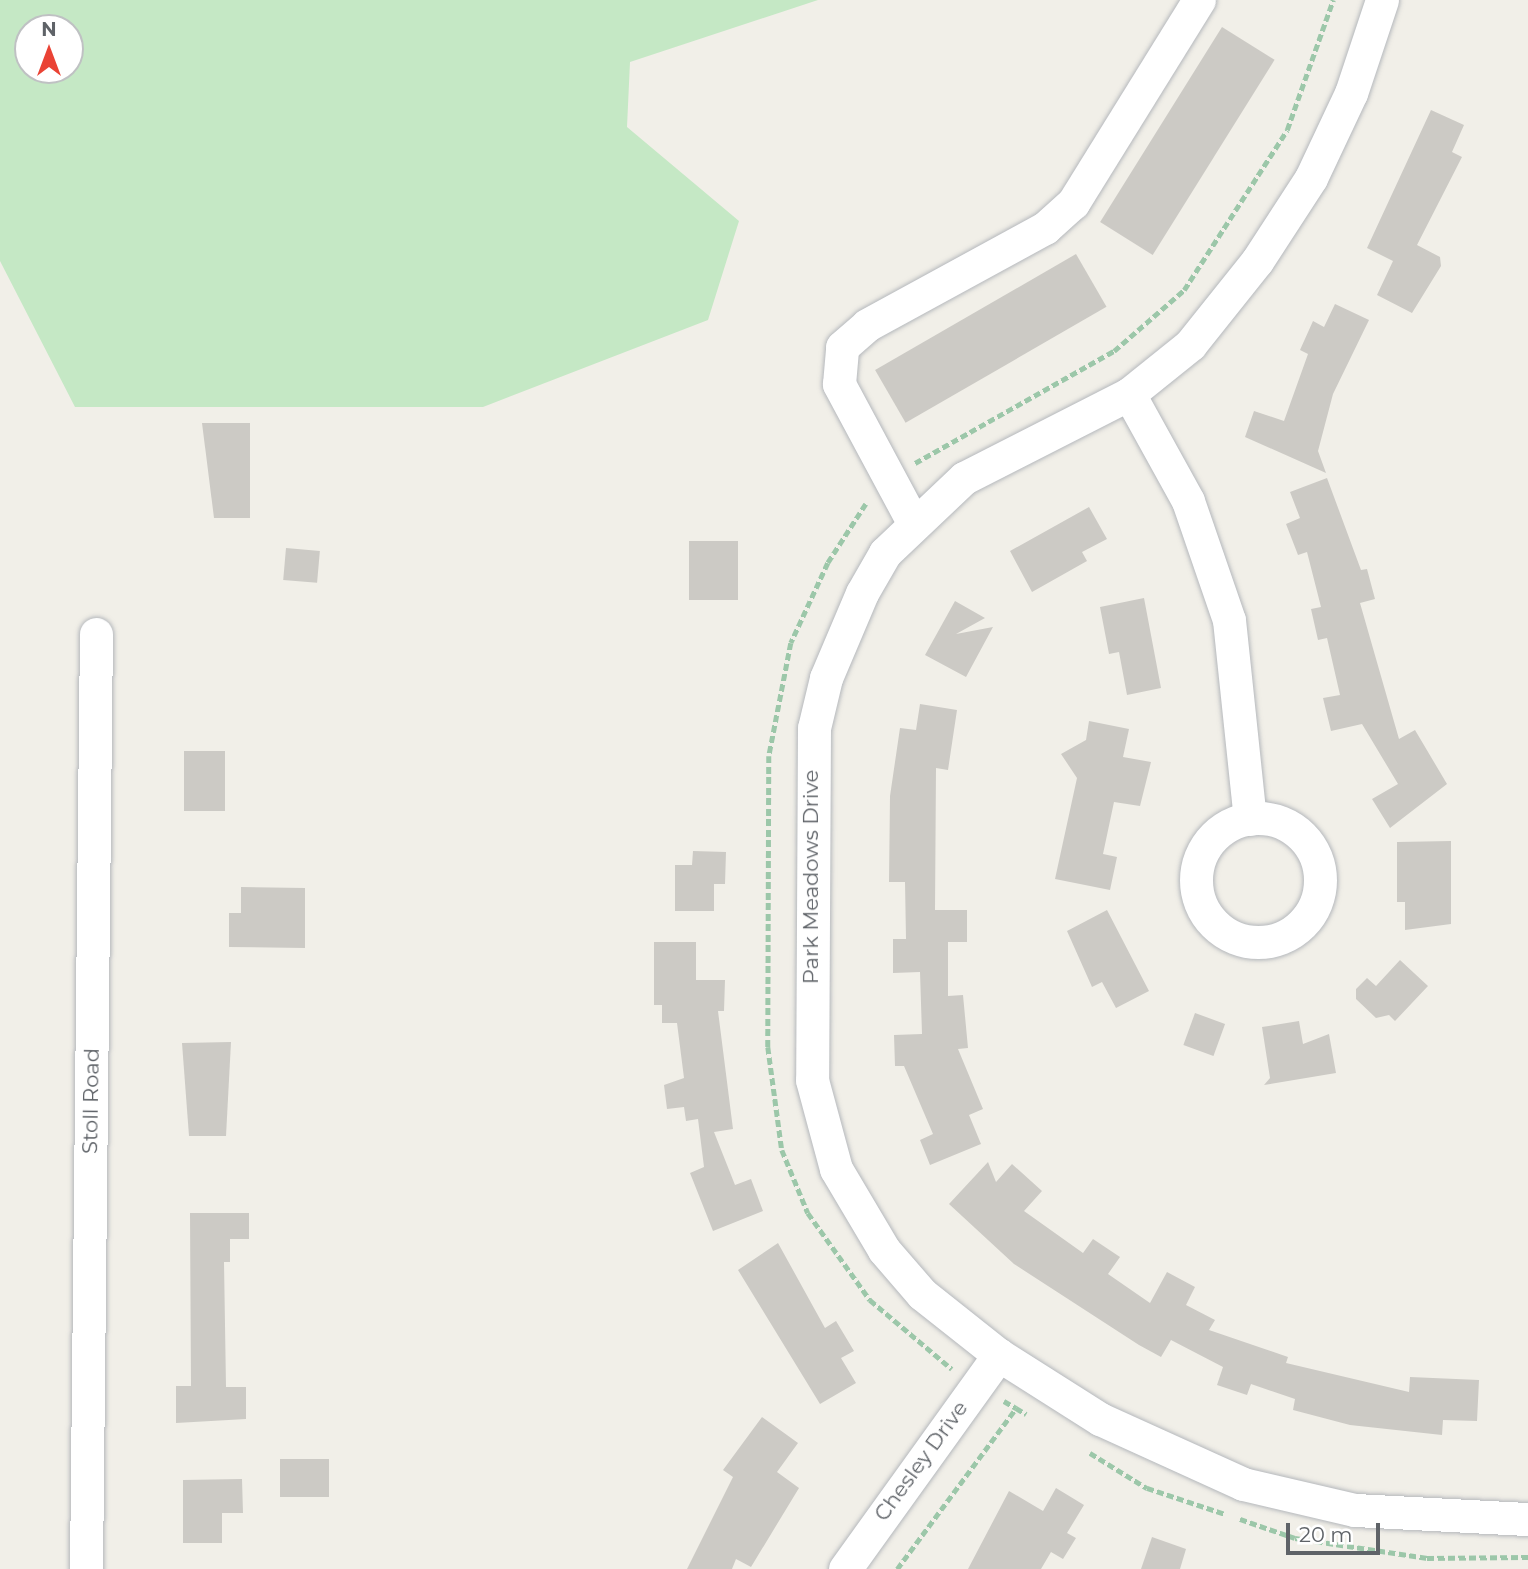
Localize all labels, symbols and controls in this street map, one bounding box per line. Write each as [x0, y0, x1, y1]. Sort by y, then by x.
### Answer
north arrow [14, 14, 84, 84]
text: N [41, 18, 57, 41]
street label: Park Meadows Drive [798, 770, 824, 984]
street label: Stoll Road [77, 1048, 105, 1154]
street label: Chesley Drive [869, 1396, 973, 1526]
scale bar [1290, 1510, 1384, 1554]
text: 20 m [1299, 1522, 1353, 1547]

